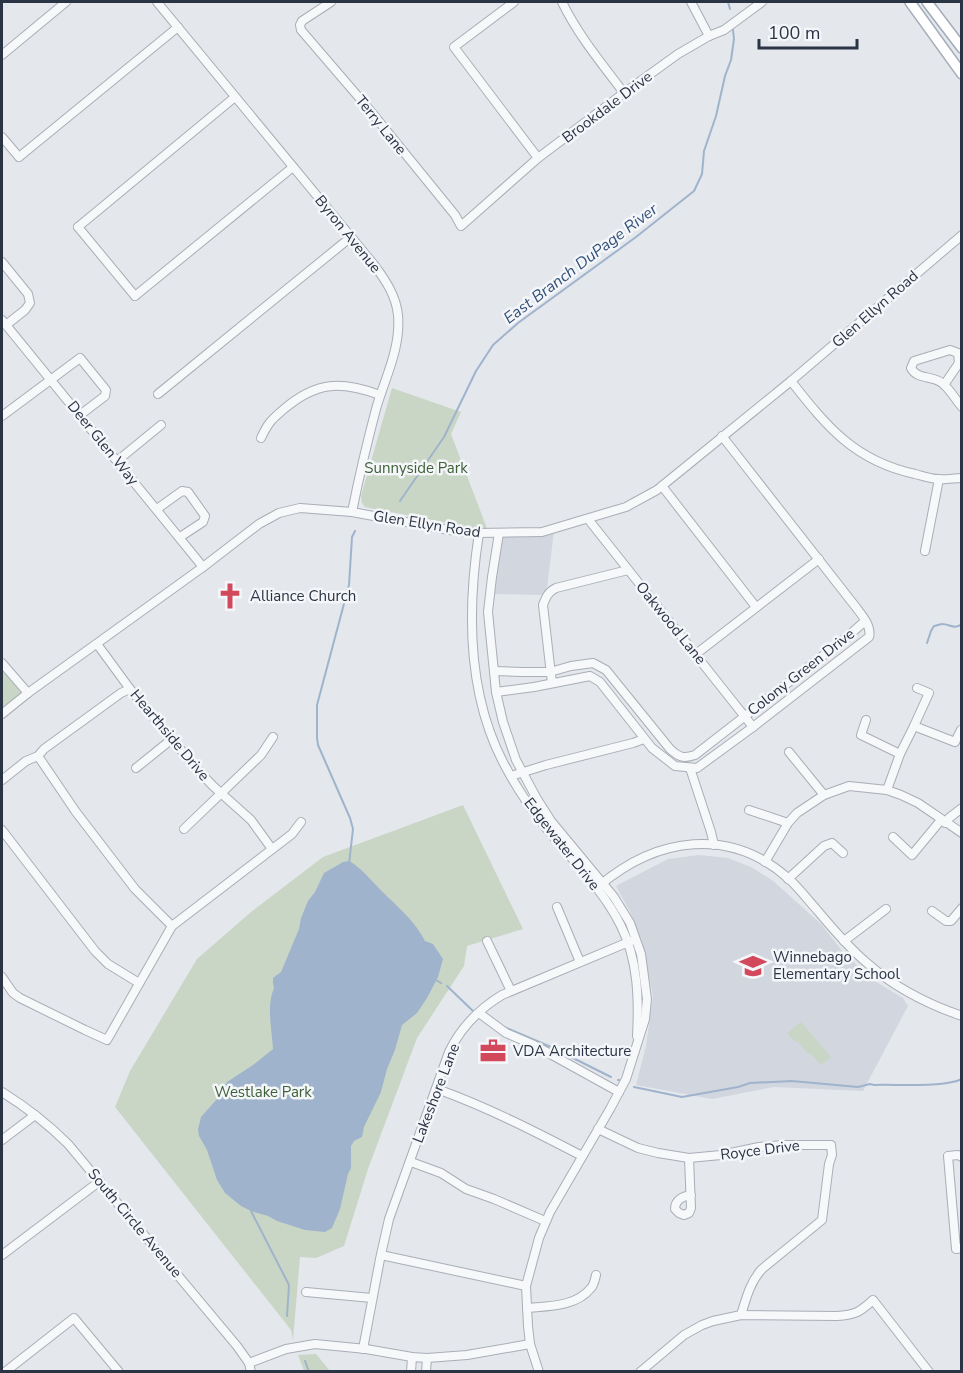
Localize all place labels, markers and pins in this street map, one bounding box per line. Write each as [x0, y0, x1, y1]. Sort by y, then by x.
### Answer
church icon: Alliance Church [215, 581, 245, 611]
place label: Alliance Church [250, 586, 356, 606]
place label: Winnebago Elementary School [773, 947, 900, 984]
school or university icon: Winnebago Elementary School [738, 951, 768, 981]
office icon: VDA Architecture [478, 1036, 508, 1066]
place label: VDA Architecture [512, 1041, 631, 1061]

